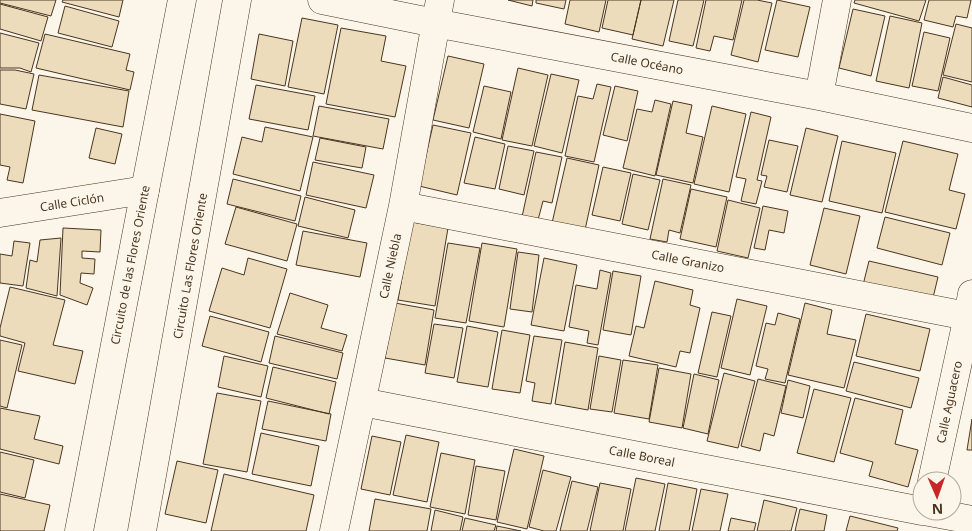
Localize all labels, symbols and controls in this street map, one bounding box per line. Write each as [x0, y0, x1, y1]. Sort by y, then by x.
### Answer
street label: Calle Océano [609, 48, 685, 78]
street label: Circuito de las Flores Oriente [106, 184, 154, 346]
street label: Calle Ciclón [39, 189, 105, 215]
street label: Circuito Las Flores Oriente [169, 191, 211, 340]
street label: Calle Niebla [375, 232, 405, 300]
street label: Calle Granizo [650, 246, 726, 276]
street label: Calle Aguacero [932, 359, 966, 445]
street label: Calle Boreal [608, 441, 676, 471]
north arrow [912, 471, 962, 521]
text: N [931, 500, 943, 519]

